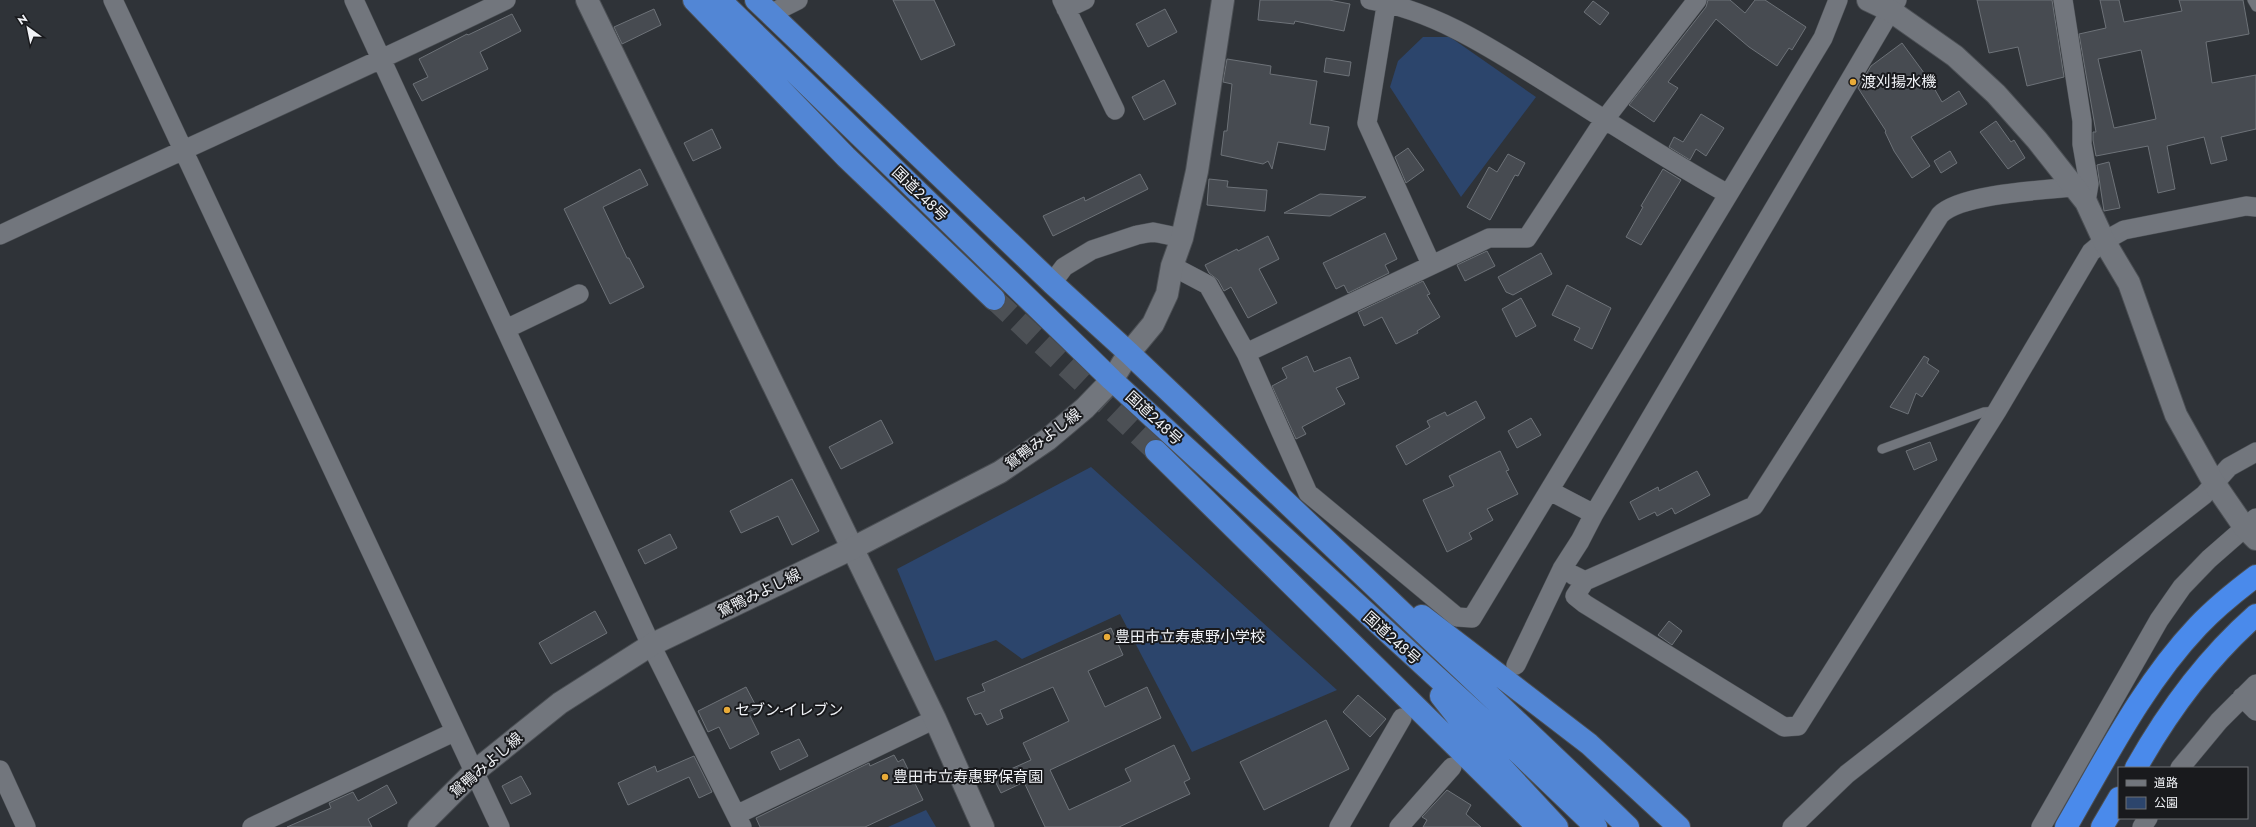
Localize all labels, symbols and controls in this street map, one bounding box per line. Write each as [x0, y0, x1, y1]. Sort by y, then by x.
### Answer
north arrow [8, 8, 48, 48]
text: N [15, 11, 31, 29]
place label: 渡刈揚水機 [1861, 71, 1936, 93]
marker: 渡刈揚水機 [1848, 77, 1858, 87]
street label: 国道248号 [887, 162, 953, 226]
street label: 国道248号 [1121, 386, 1187, 450]
street label: 鴛鴨みよし線 [1000, 403, 1086, 475]
street label: 鴛鴨みよし線 [714, 563, 804, 623]
street label: 国道248号 [1358, 606, 1426, 670]
place label: 豊田市立寿恵野小学校 [1115, 626, 1265, 648]
marker: 豊田市立寿恵野小学校 [1102, 632, 1112, 642]
place label: セブン-イレブン [735, 699, 843, 721]
marker: セブン-イレブン [722, 705, 732, 715]
street label: 鴛鴨みよし線 [445, 727, 527, 803]
place label: 豊田市立寿惠野保育園 [893, 766, 1043, 788]
legend [2118, 767, 2248, 819]
marker: 豊田市立寿惠野保育園 [880, 772, 890, 782]
text: 道路 [2154, 774, 2178, 792]
text: 公園 [2154, 794, 2178, 812]

